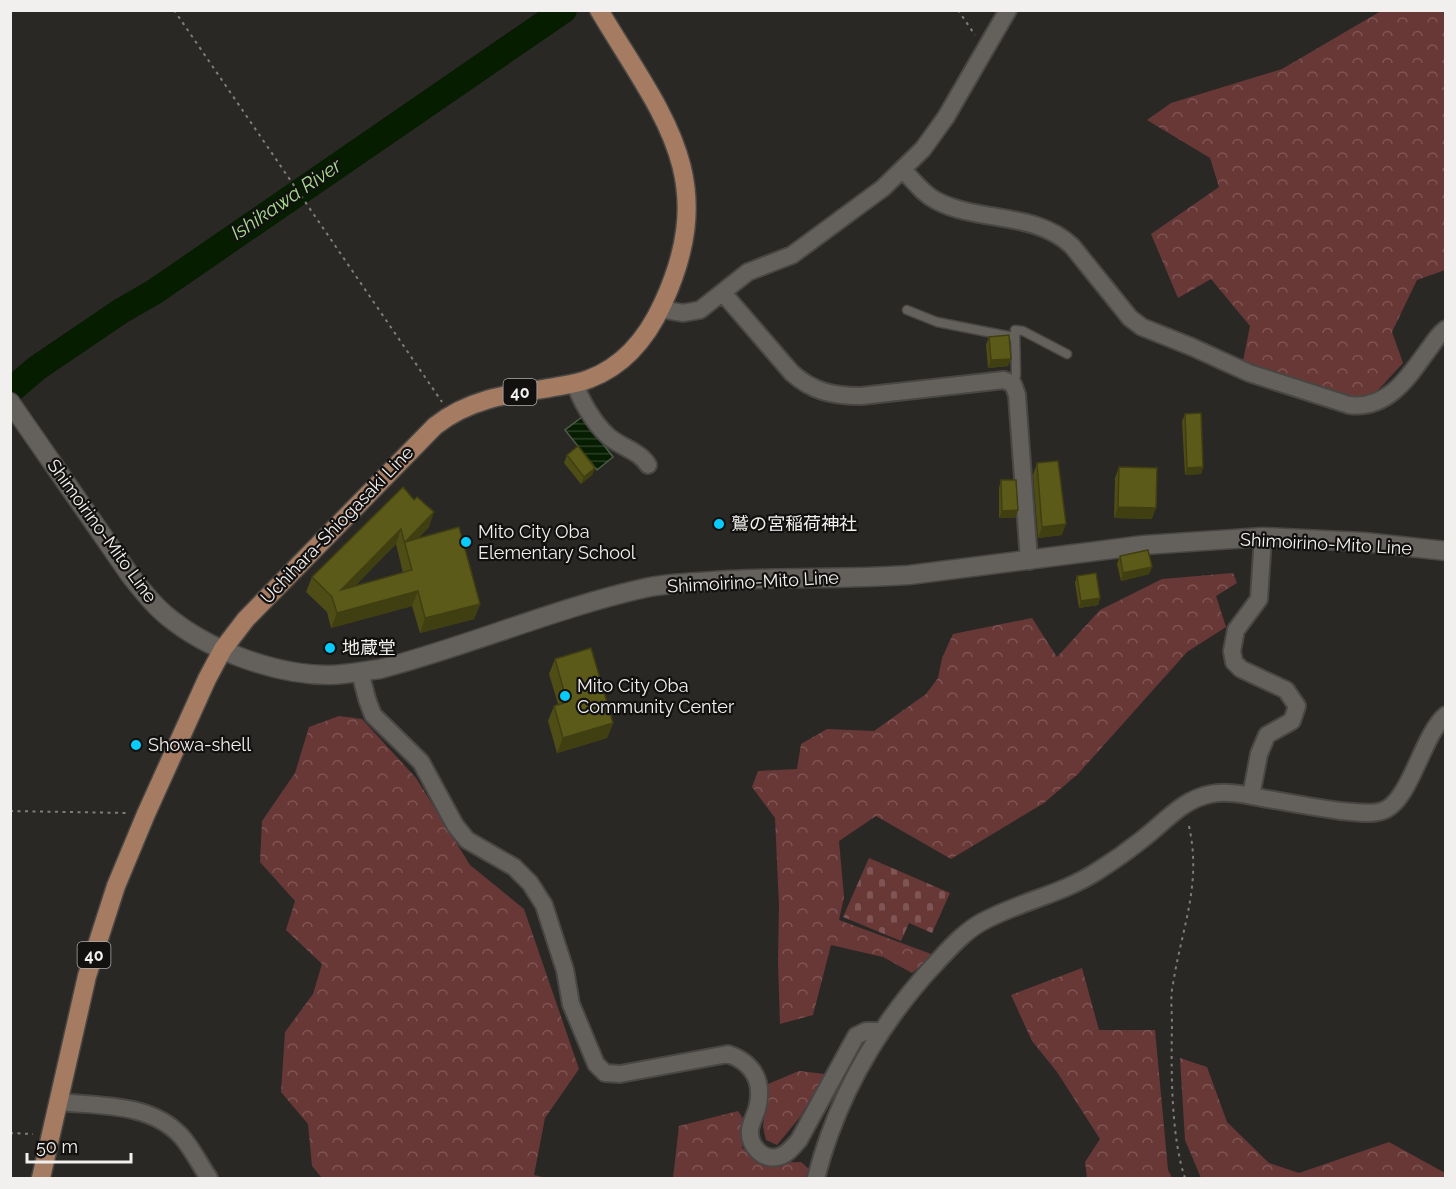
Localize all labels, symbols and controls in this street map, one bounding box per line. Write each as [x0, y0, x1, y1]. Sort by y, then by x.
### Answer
water label: Ishikawa River [226, 153, 347, 245]
road number: 40 [504, 379, 536, 405]
street label: Uchihara-Shiogasaki Line [256, 441, 418, 608]
street label: Shimoirino-Mito Line [43, 455, 162, 607]
place label: 鷲の宮稲荷神社 [731, 513, 857, 534]
marker: 鷲の宮稲荷神社 [712, 517, 726, 531]
place label: Mito City Oba Elementary School [478, 521, 636, 563]
street label: Shimoirino-Mito Line [1240, 529, 1413, 559]
marker: Mito City Oba Elementary School [459, 535, 473, 549]
street label: Shimoirino-Mito Line [667, 566, 840, 596]
place label: 地蔵堂 [342, 637, 396, 658]
marker: 地蔵堂 [323, 641, 337, 655]
place label: Mito City Oba Community Center [577, 675, 735, 717]
marker: Mito City Oba Community Center [558, 689, 572, 703]
place label: Showa-shell [148, 734, 251, 755]
marker: Showa-shell [129, 738, 143, 752]
road number: 40 [78, 942, 110, 968]
scale bar [27, 1126, 130, 1164]
text: 50 m [36, 1136, 78, 1157]

